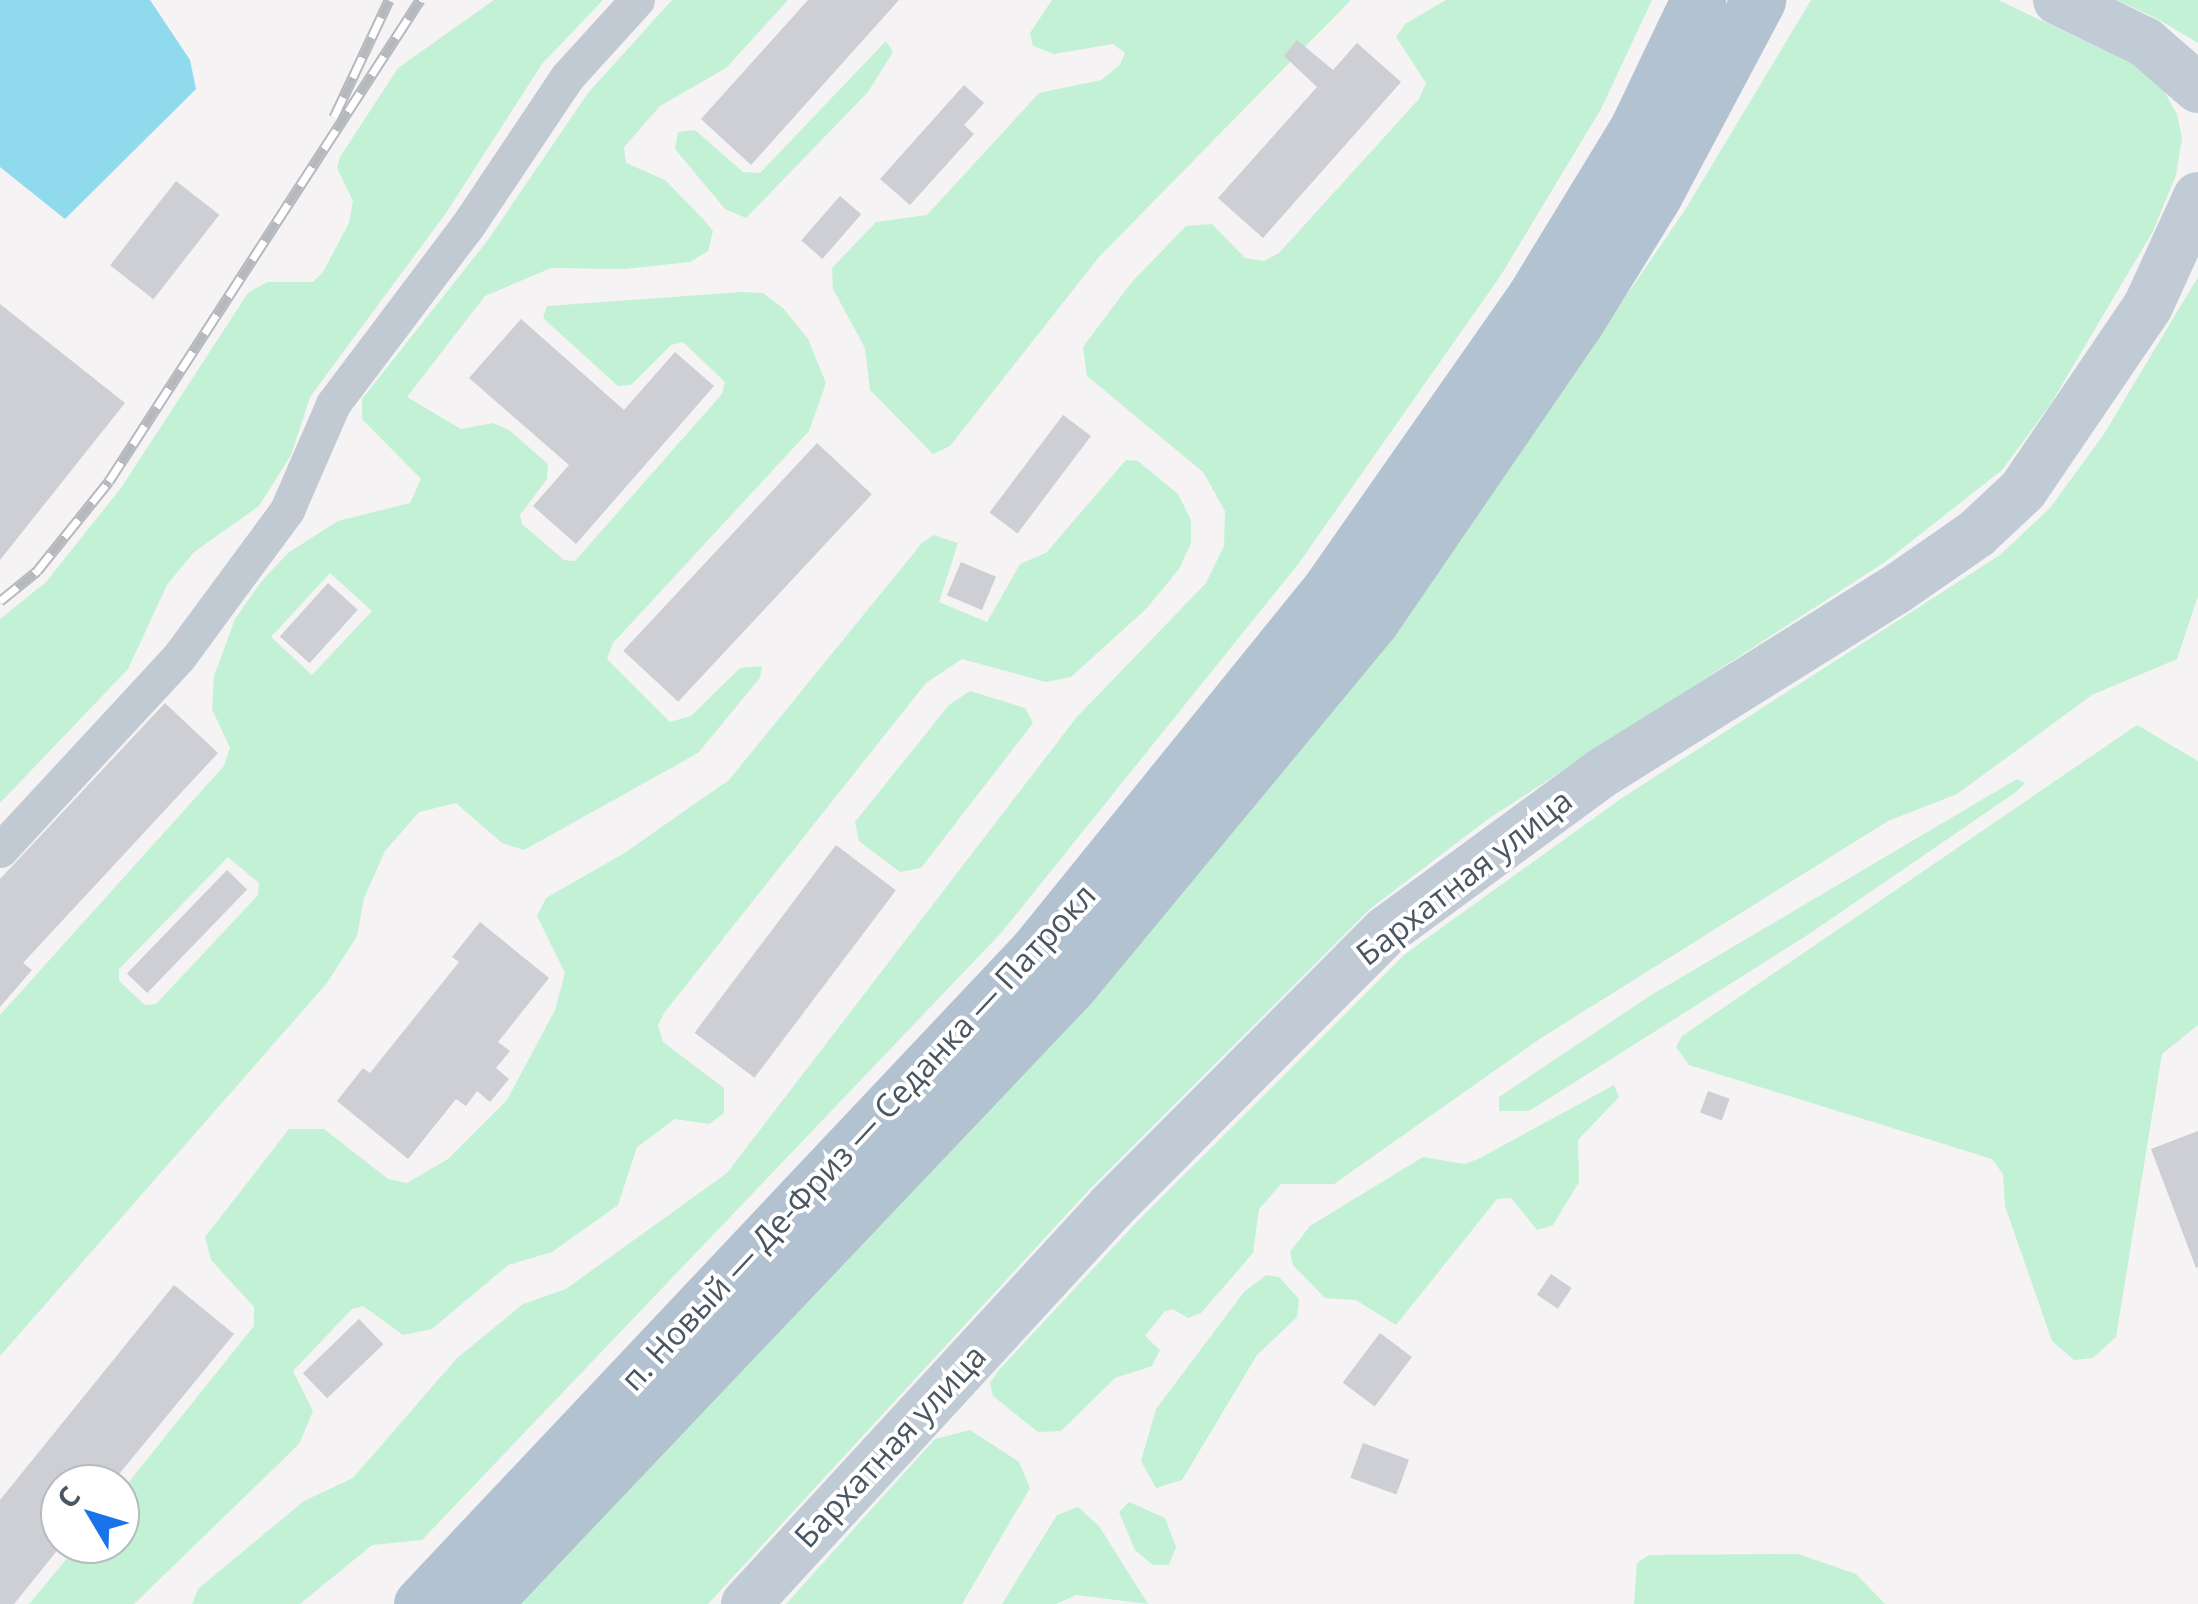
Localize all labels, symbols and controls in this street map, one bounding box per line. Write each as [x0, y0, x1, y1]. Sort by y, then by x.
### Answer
street label: Бархатная улица [1349, 781, 1579, 973]
street label: п. Новый — Де-Фриз — Седанка — Патрокл [613, 876, 1103, 1398]
street label: Бархатная улица [786, 1337, 994, 1555]
north arrow [40, 1464, 140, 1564]
text: С [47, 1478, 88, 1515]

